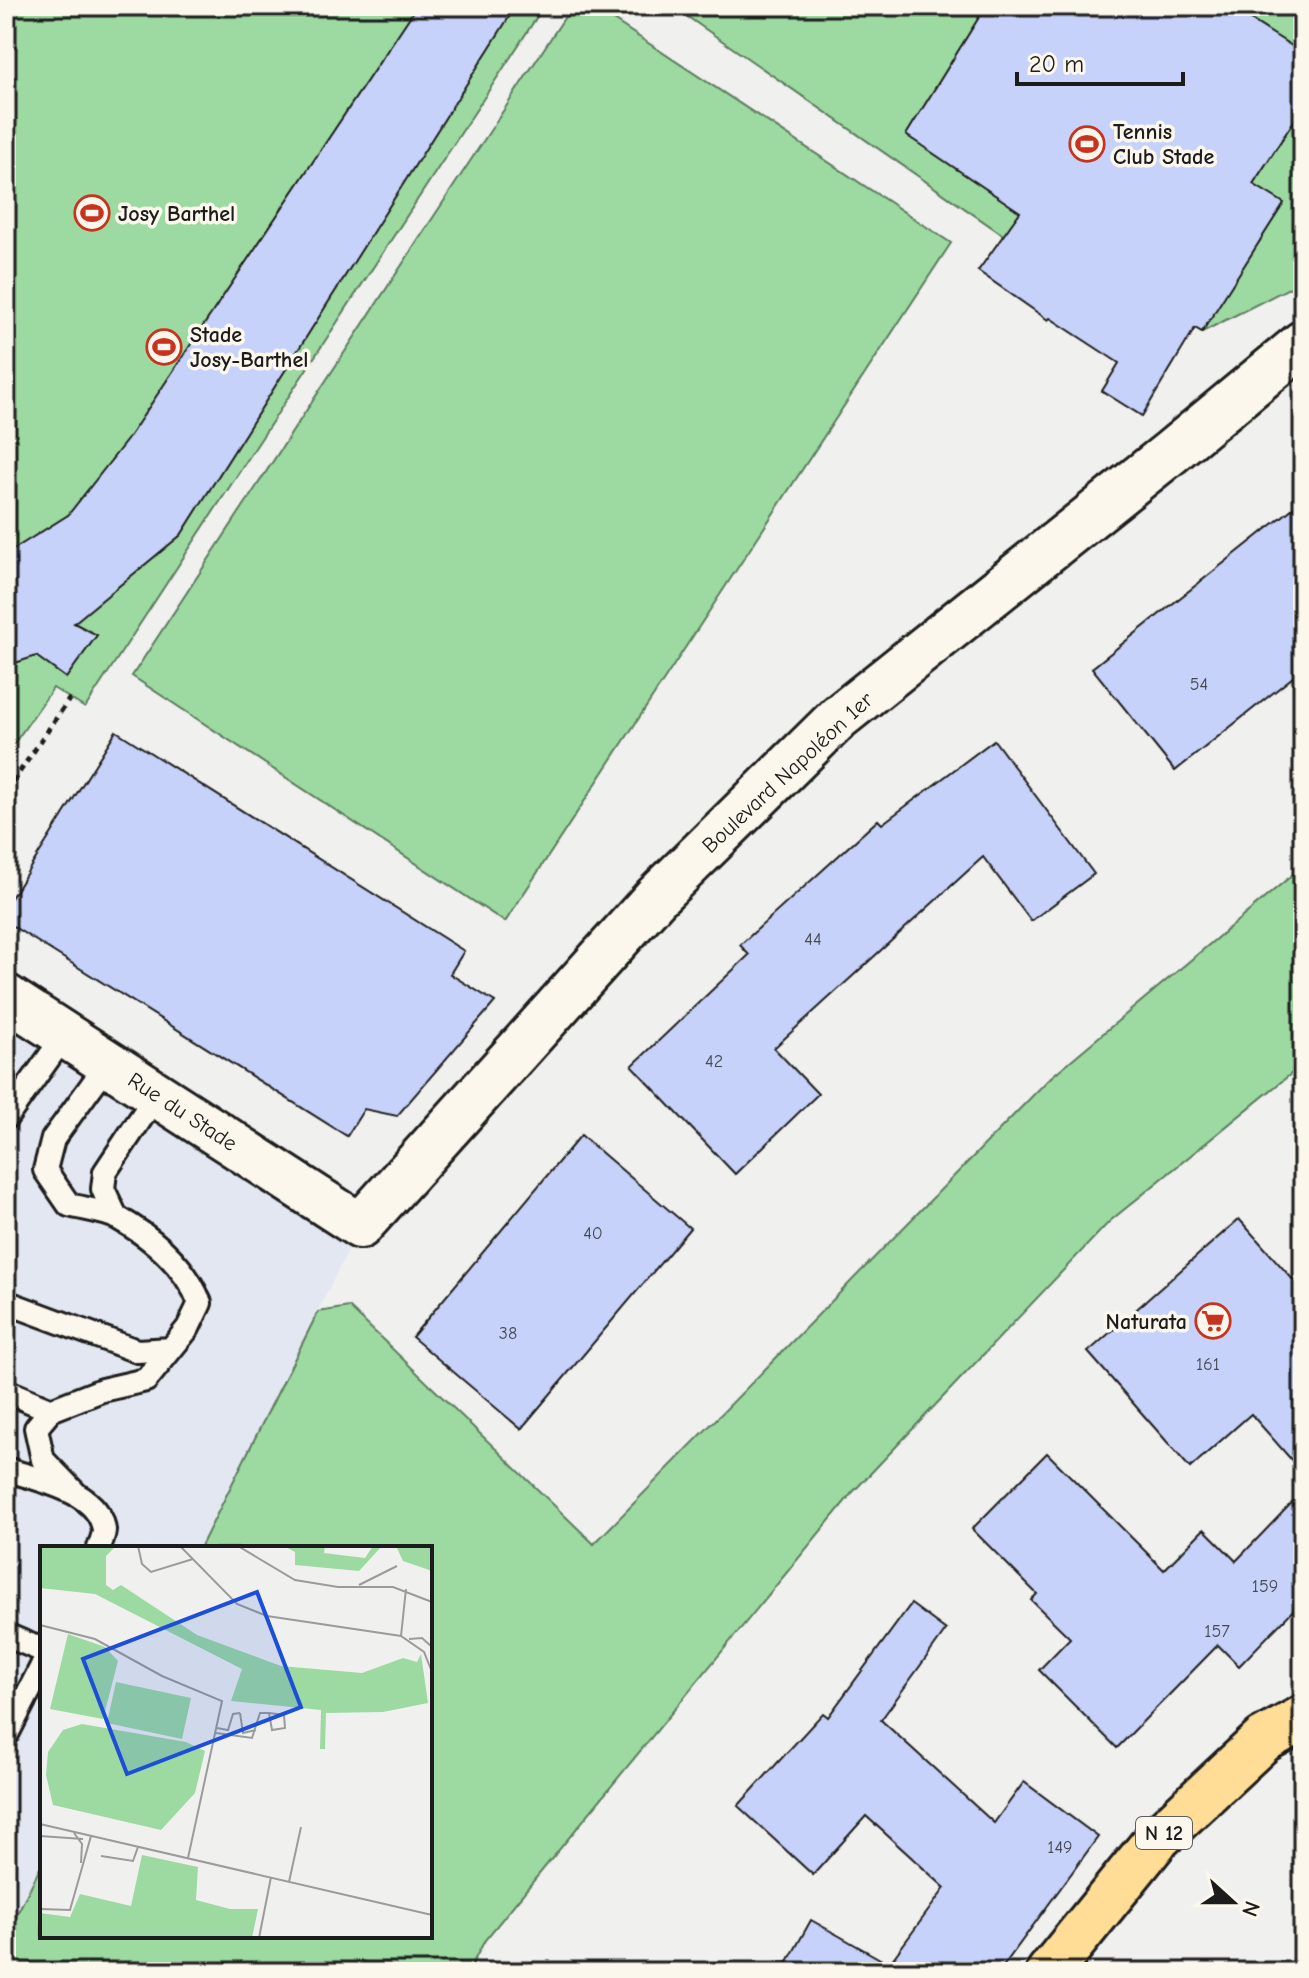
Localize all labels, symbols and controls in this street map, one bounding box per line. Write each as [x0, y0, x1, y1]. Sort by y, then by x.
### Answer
scale bar [1017, 36, 1183, 86]
text: 20 m [1029, 50, 1084, 78]
place label: Tennis Club Stade [1113, 119, 1215, 170]
sports icon: Tennis Club Stade [1068, 125, 1106, 163]
sports icon: Josy Barthel [73, 194, 111, 232]
place label: Josy Barthel [118, 201, 235, 227]
place label: Stade Josy-Barthel [190, 322, 308, 373]
sports icon: Stade Josy-Barthel [145, 328, 183, 366]
house number: 54 [1190, 674, 1208, 695]
street label: Boulevard Napoléon 1er [697, 687, 879, 859]
house number: 44 [804, 929, 822, 950]
house number: 42 [705, 1051, 723, 1072]
street label: Rue du Stade [123, 1067, 242, 1157]
house number: 40 [583, 1223, 603, 1244]
supermarket icon: Naturata [1194, 1302, 1232, 1340]
place label: Naturata [1106, 1309, 1187, 1335]
house number: 38 [499, 1323, 517, 1344]
house number: 161 [1196, 1354, 1220, 1375]
inset map [40, 1546, 432, 1938]
house number: 159 [1252, 1576, 1278, 1597]
house number: 157 [1204, 1621, 1230, 1642]
road number: N 12 [1136, 1817, 1192, 1849]
house number: 149 [1047, 1837, 1073, 1858]
north arrow [1193, 1862, 1273, 1942]
text: N [1236, 1897, 1265, 1920]

